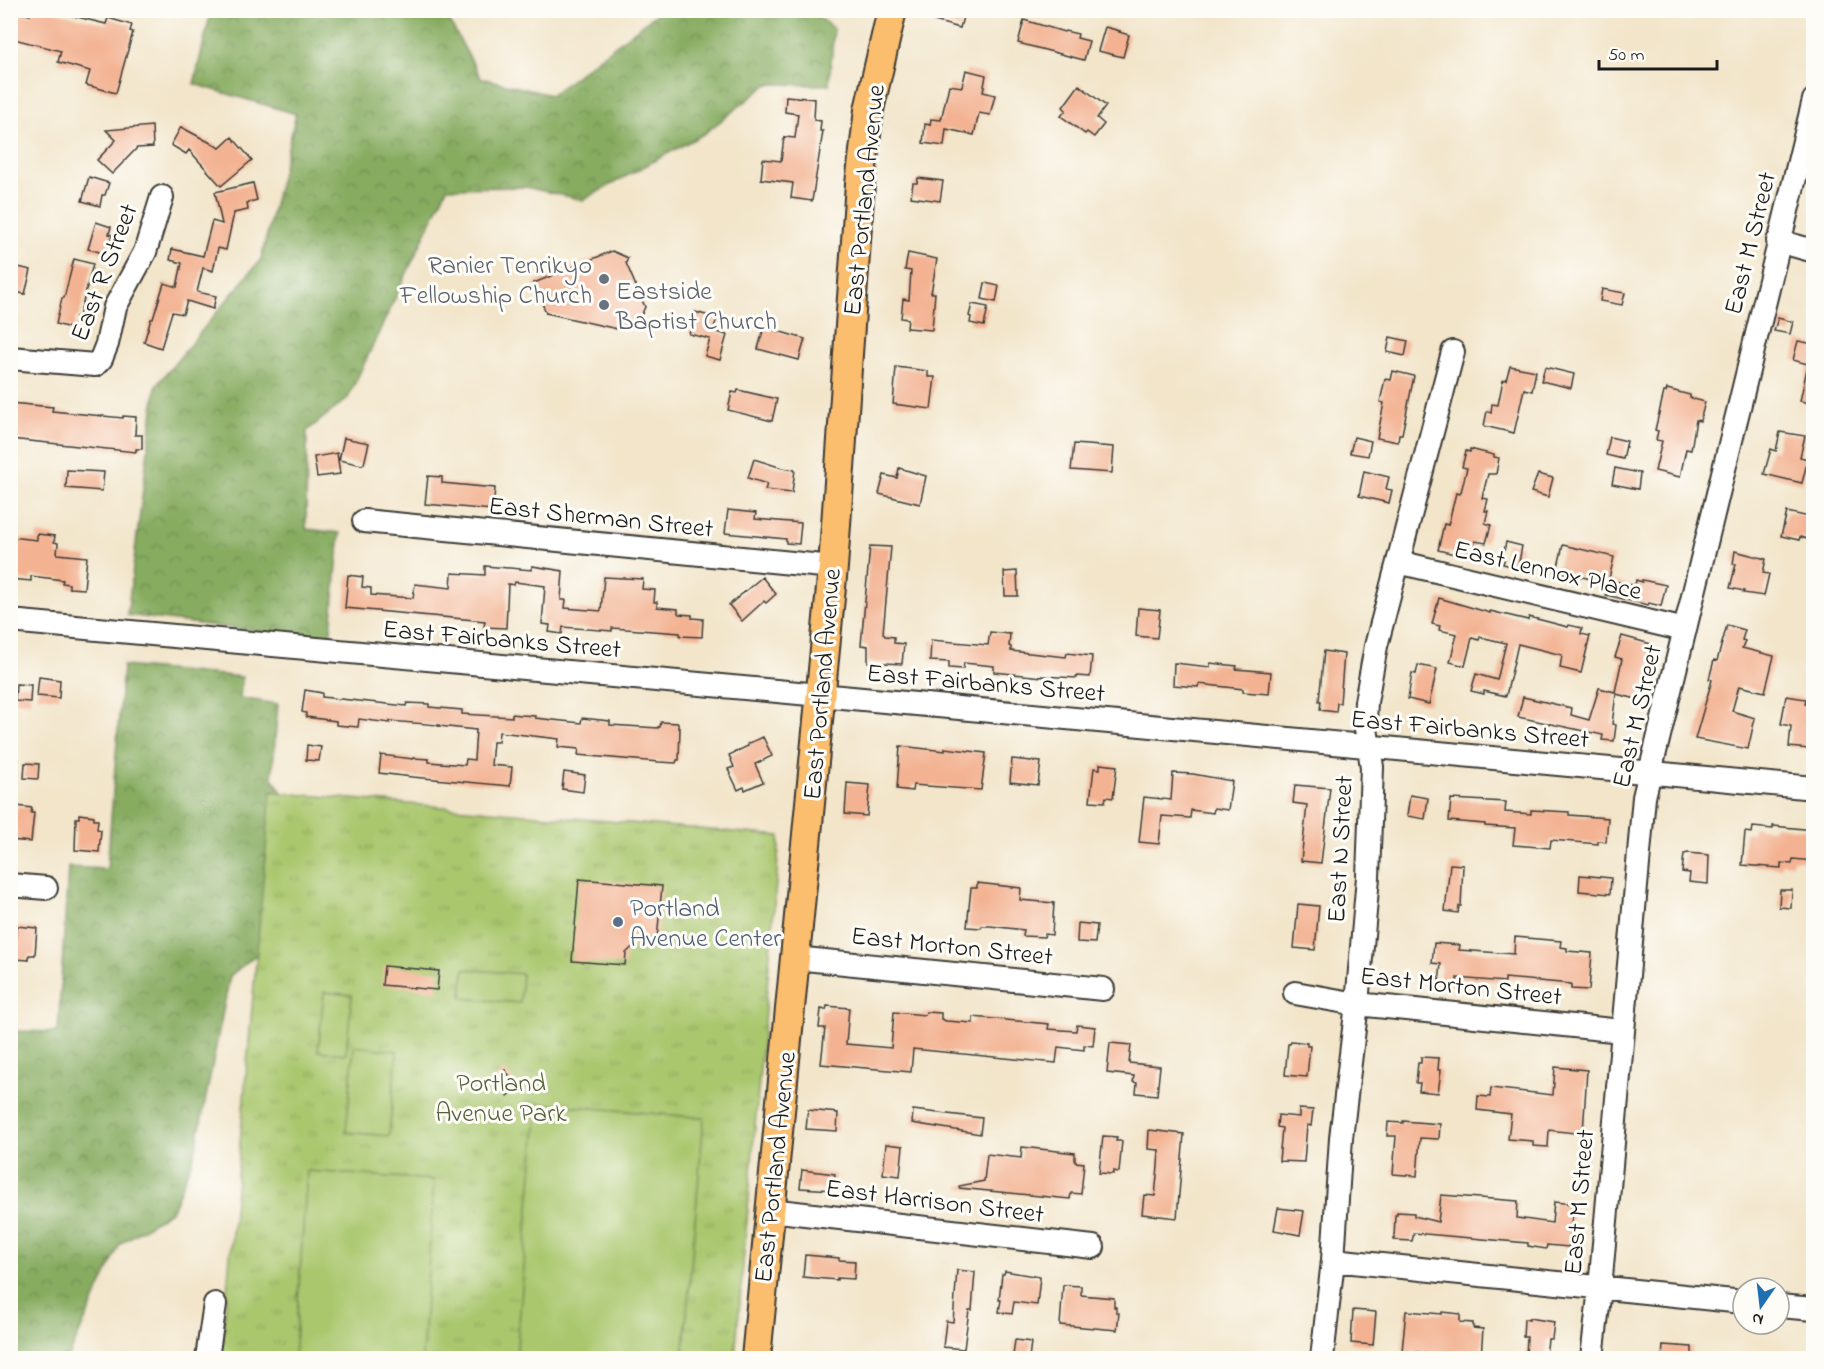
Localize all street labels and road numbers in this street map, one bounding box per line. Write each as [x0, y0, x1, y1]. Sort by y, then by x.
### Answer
street label: East Portland Avenue [835, 83, 897, 318]
street label: East M Street [1716, 168, 1788, 319]
street label: East R Street [62, 198, 150, 347]
street label: East Sherman Street [486, 488, 715, 550]
street label: East Lennox Place [1450, 532, 1645, 612]
street label: East Portland Avenue [795, 567, 853, 802]
street label: East Fairbanks Street [381, 612, 623, 670]
street label: East M Street [1604, 641, 1674, 792]
street label: East Fairbanks Street [865, 656, 1107, 714]
street label: East Fairbanks Street [1349, 702, 1591, 760]
street label: East N Street [1319, 774, 1365, 924]
street label: East Morton Street [849, 918, 1055, 978]
street label: East Morton Street [1358, 958, 1564, 1018]
street label: East Portland Avenue [746, 1050, 808, 1285]
street label: East M Street [1556, 1128, 1606, 1277]
street label: East Harrison Street [823, 1171, 1046, 1235]

